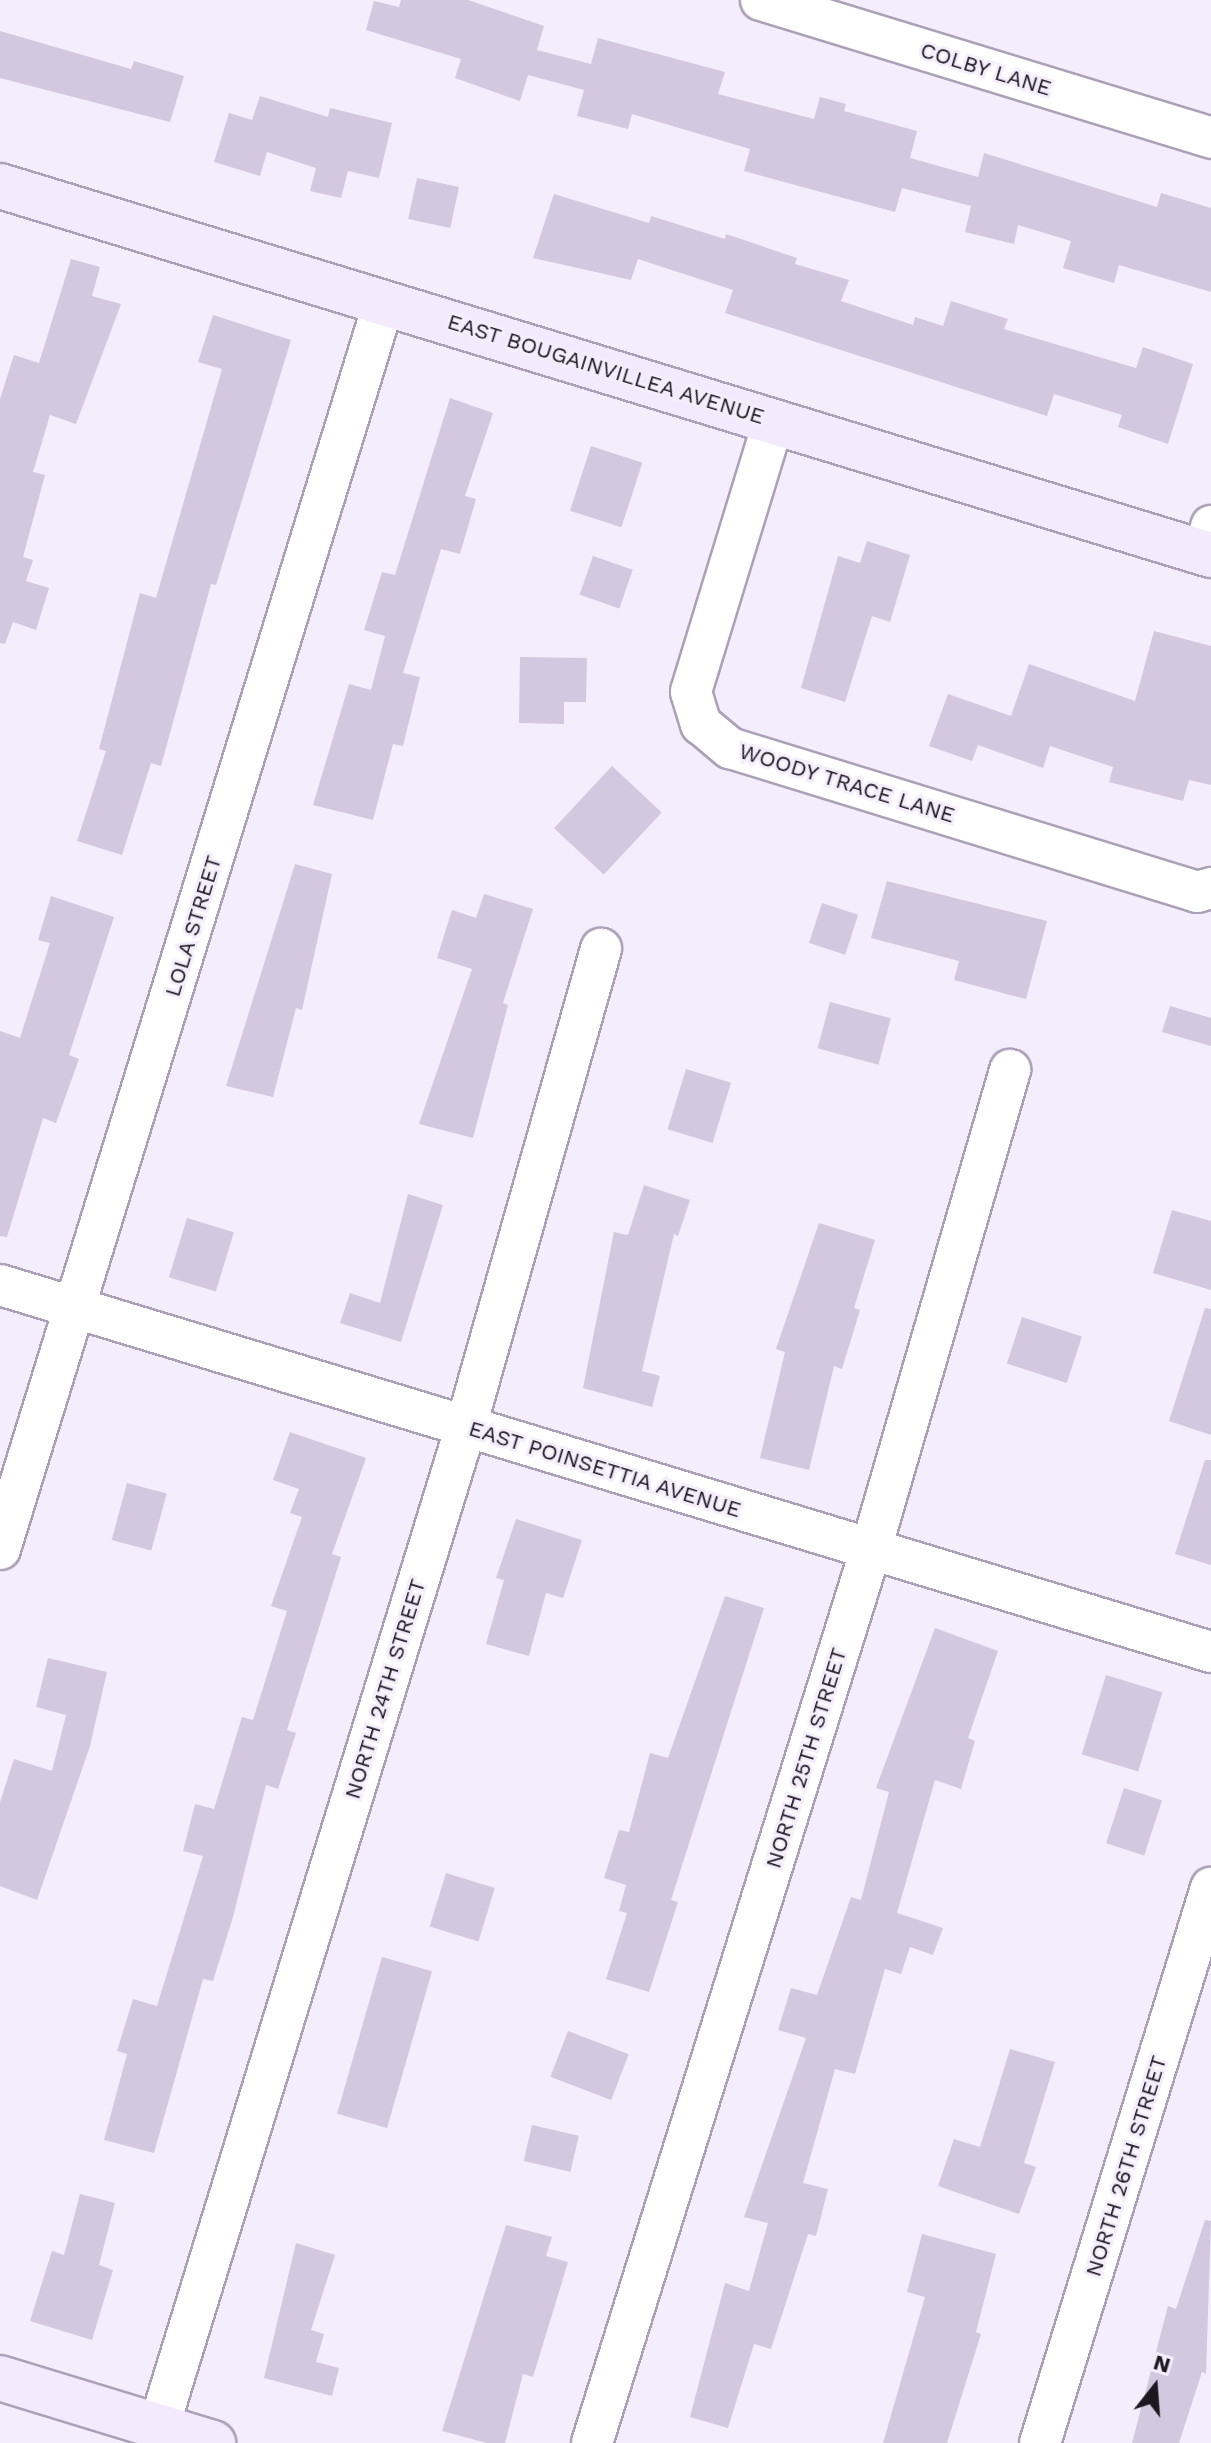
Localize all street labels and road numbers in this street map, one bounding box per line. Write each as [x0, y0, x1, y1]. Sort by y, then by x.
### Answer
street label: COLBY LANE [917, 36, 1055, 102]
street label: EAST BOUGAINVILLEA AVENUE [443, 308, 769, 430]
street label: WOODY TRACE LANE [735, 737, 959, 829]
street label: LOLA STREET [159, 852, 227, 1000]
street label: EAST POINSETTIA AVENUE [465, 1415, 745, 1523]
street label: NORTH 24TH STREET [339, 1576, 431, 1802]
street label: NORTH 25TH STREET [760, 1645, 852, 1871]
street label: NORTH 26TH STREET [1080, 2052, 1172, 2280]

